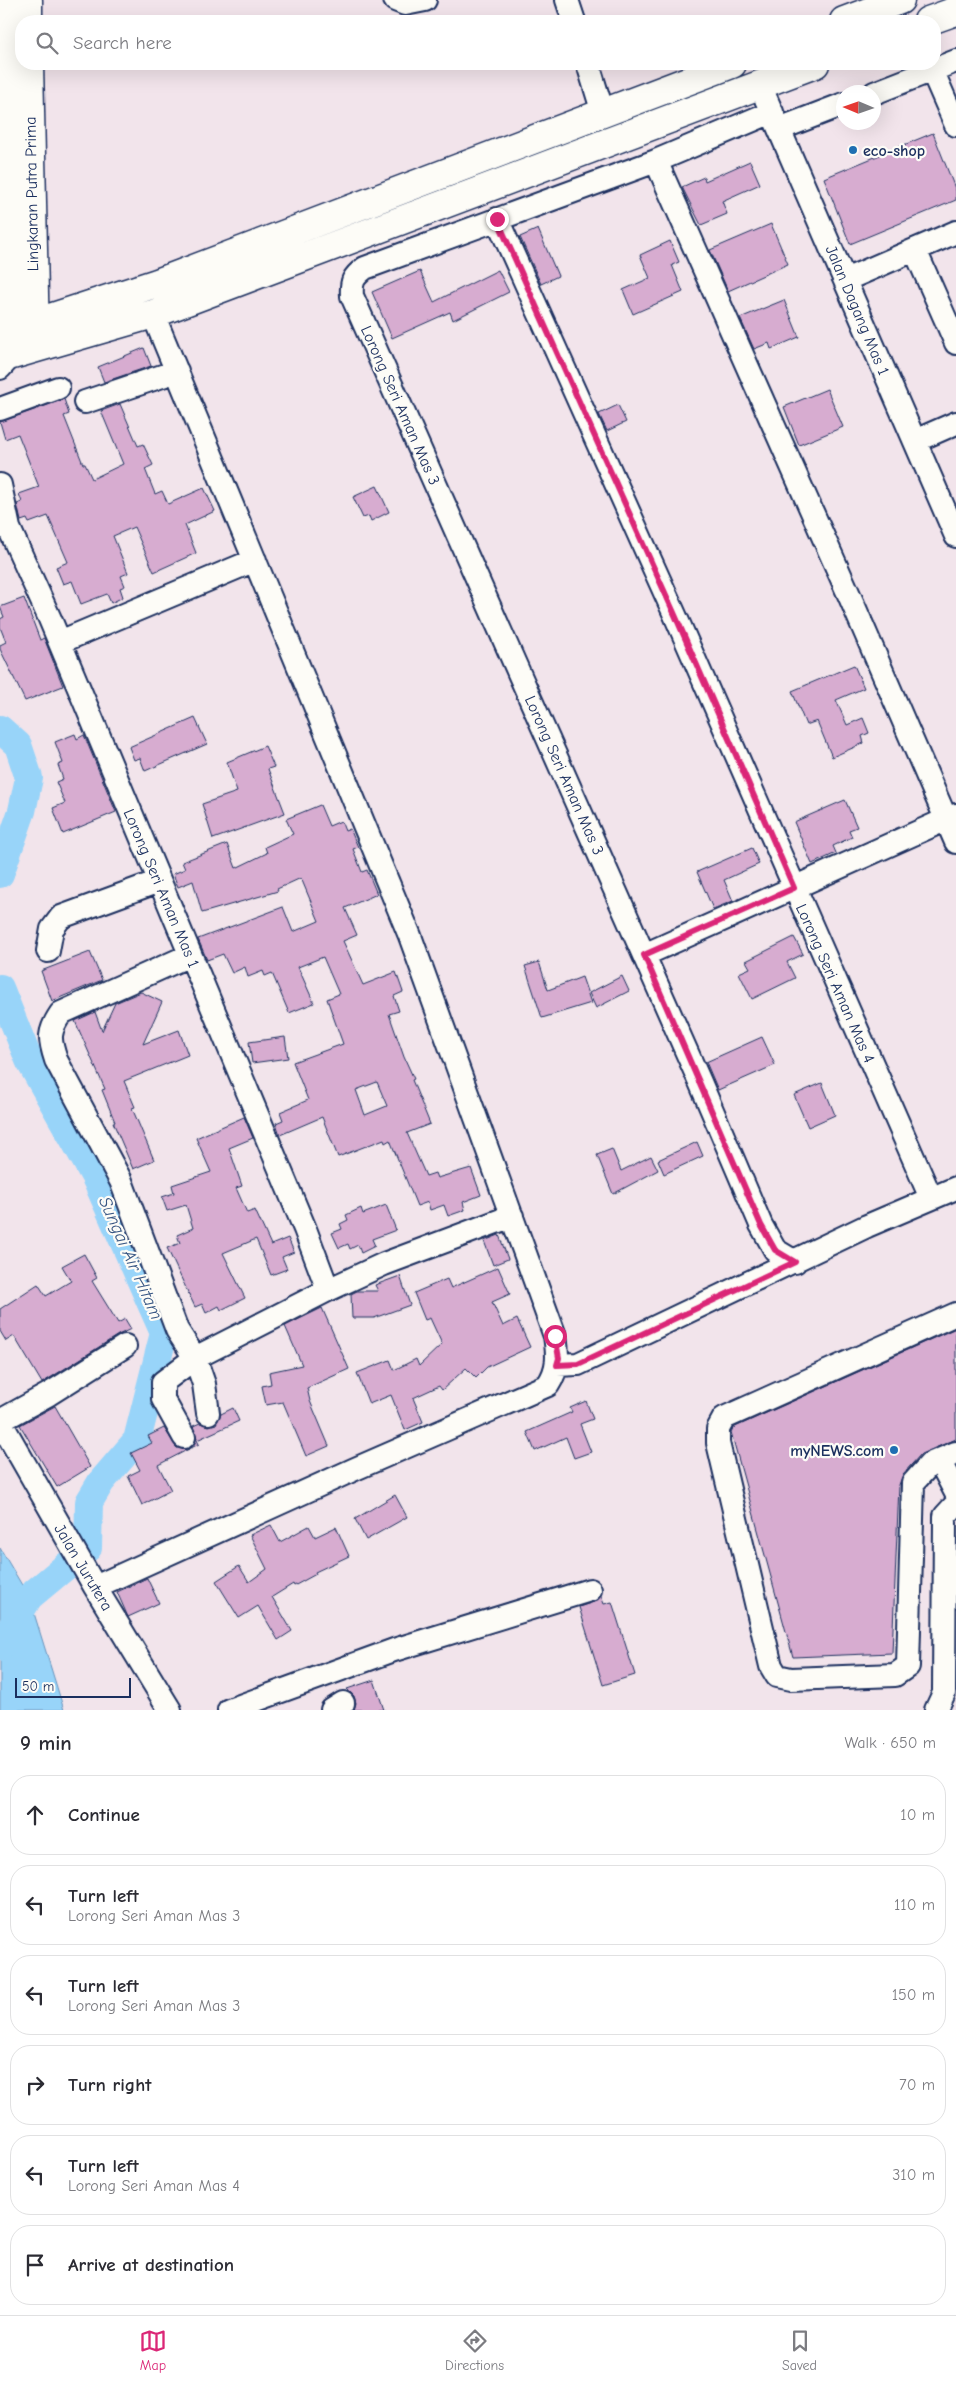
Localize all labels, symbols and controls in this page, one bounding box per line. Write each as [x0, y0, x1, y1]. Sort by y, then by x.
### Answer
search box [15, 15, 941, 70]
icon: search [33, 29, 61, 57]
text: Search here [73, 32, 172, 54]
north arrow [836, 85, 881, 130]
street label: Lingkaran Putra Prima [22, 116, 42, 272]
place label: eco-shop [863, 142, 925, 160]
marker: eco-shop [847, 144, 859, 156]
route end [486, 208, 509, 231]
street label: Jalan Dagang Mas 1 [822, 243, 893, 378]
street label: Lorong Seri Aman Mas 3 [357, 323, 443, 488]
street label: Lorong Seri Aman Mas 3 [521, 693, 607, 858]
street label: Lorong Seri Aman Mas 1 [119, 806, 203, 970]
street label: Lorong Seri Aman Mas 4 [792, 901, 878, 1066]
water label: Sungai Air Hitam [94, 1193, 167, 1323]
route start [544, 1325, 567, 1348]
place label: myNEWS.com [790, 1442, 884, 1460]
marker: myNEWS.com [888, 1444, 900, 1456]
street label: Jalan Jurutera [50, 1521, 116, 1614]
scale bar [15, 1675, 131, 1698]
text: 50 m [22, 1678, 54, 1695]
text: 9 min [20, 1731, 72, 1755]
text: Walk · 650 m [845, 1734, 936, 1752]
icon: ahead [21, 1801, 49, 1829]
text: Continue [68, 1804, 140, 1826]
text: 10 m [900, 1806, 935, 1824]
text: Turn left [68, 1885, 139, 1907]
icon: left [21, 1891, 49, 1919]
text: 110 m [894, 1896, 935, 1914]
text: Lorong Seri Aman Mas 3 [68, 1907, 240, 1925]
text: Turn left [68, 1975, 139, 1997]
icon: left [21, 1981, 49, 2009]
text: 150 m [892, 1986, 935, 2004]
text: Lorong Seri Aman Mas 3 [68, 1997, 240, 2015]
icon: right [21, 2071, 49, 2099]
text: Turn right [68, 2074, 152, 2096]
text: 70 m [899, 2076, 935, 2094]
text: Turn left [68, 2155, 139, 2177]
icon: left [21, 2161, 49, 2189]
text: 310 m [892, 2166, 935, 2184]
text: Lorong Seri Aman Mas 4 [68, 2177, 240, 2195]
icon: arrive [21, 2251, 49, 2279]
text: Arrive at destination [68, 2254, 234, 2276]
tab: Map [139, 2327, 167, 2374]
tab: Directions [445, 2327, 504, 2374]
tab: Saved [782, 2327, 817, 2374]

